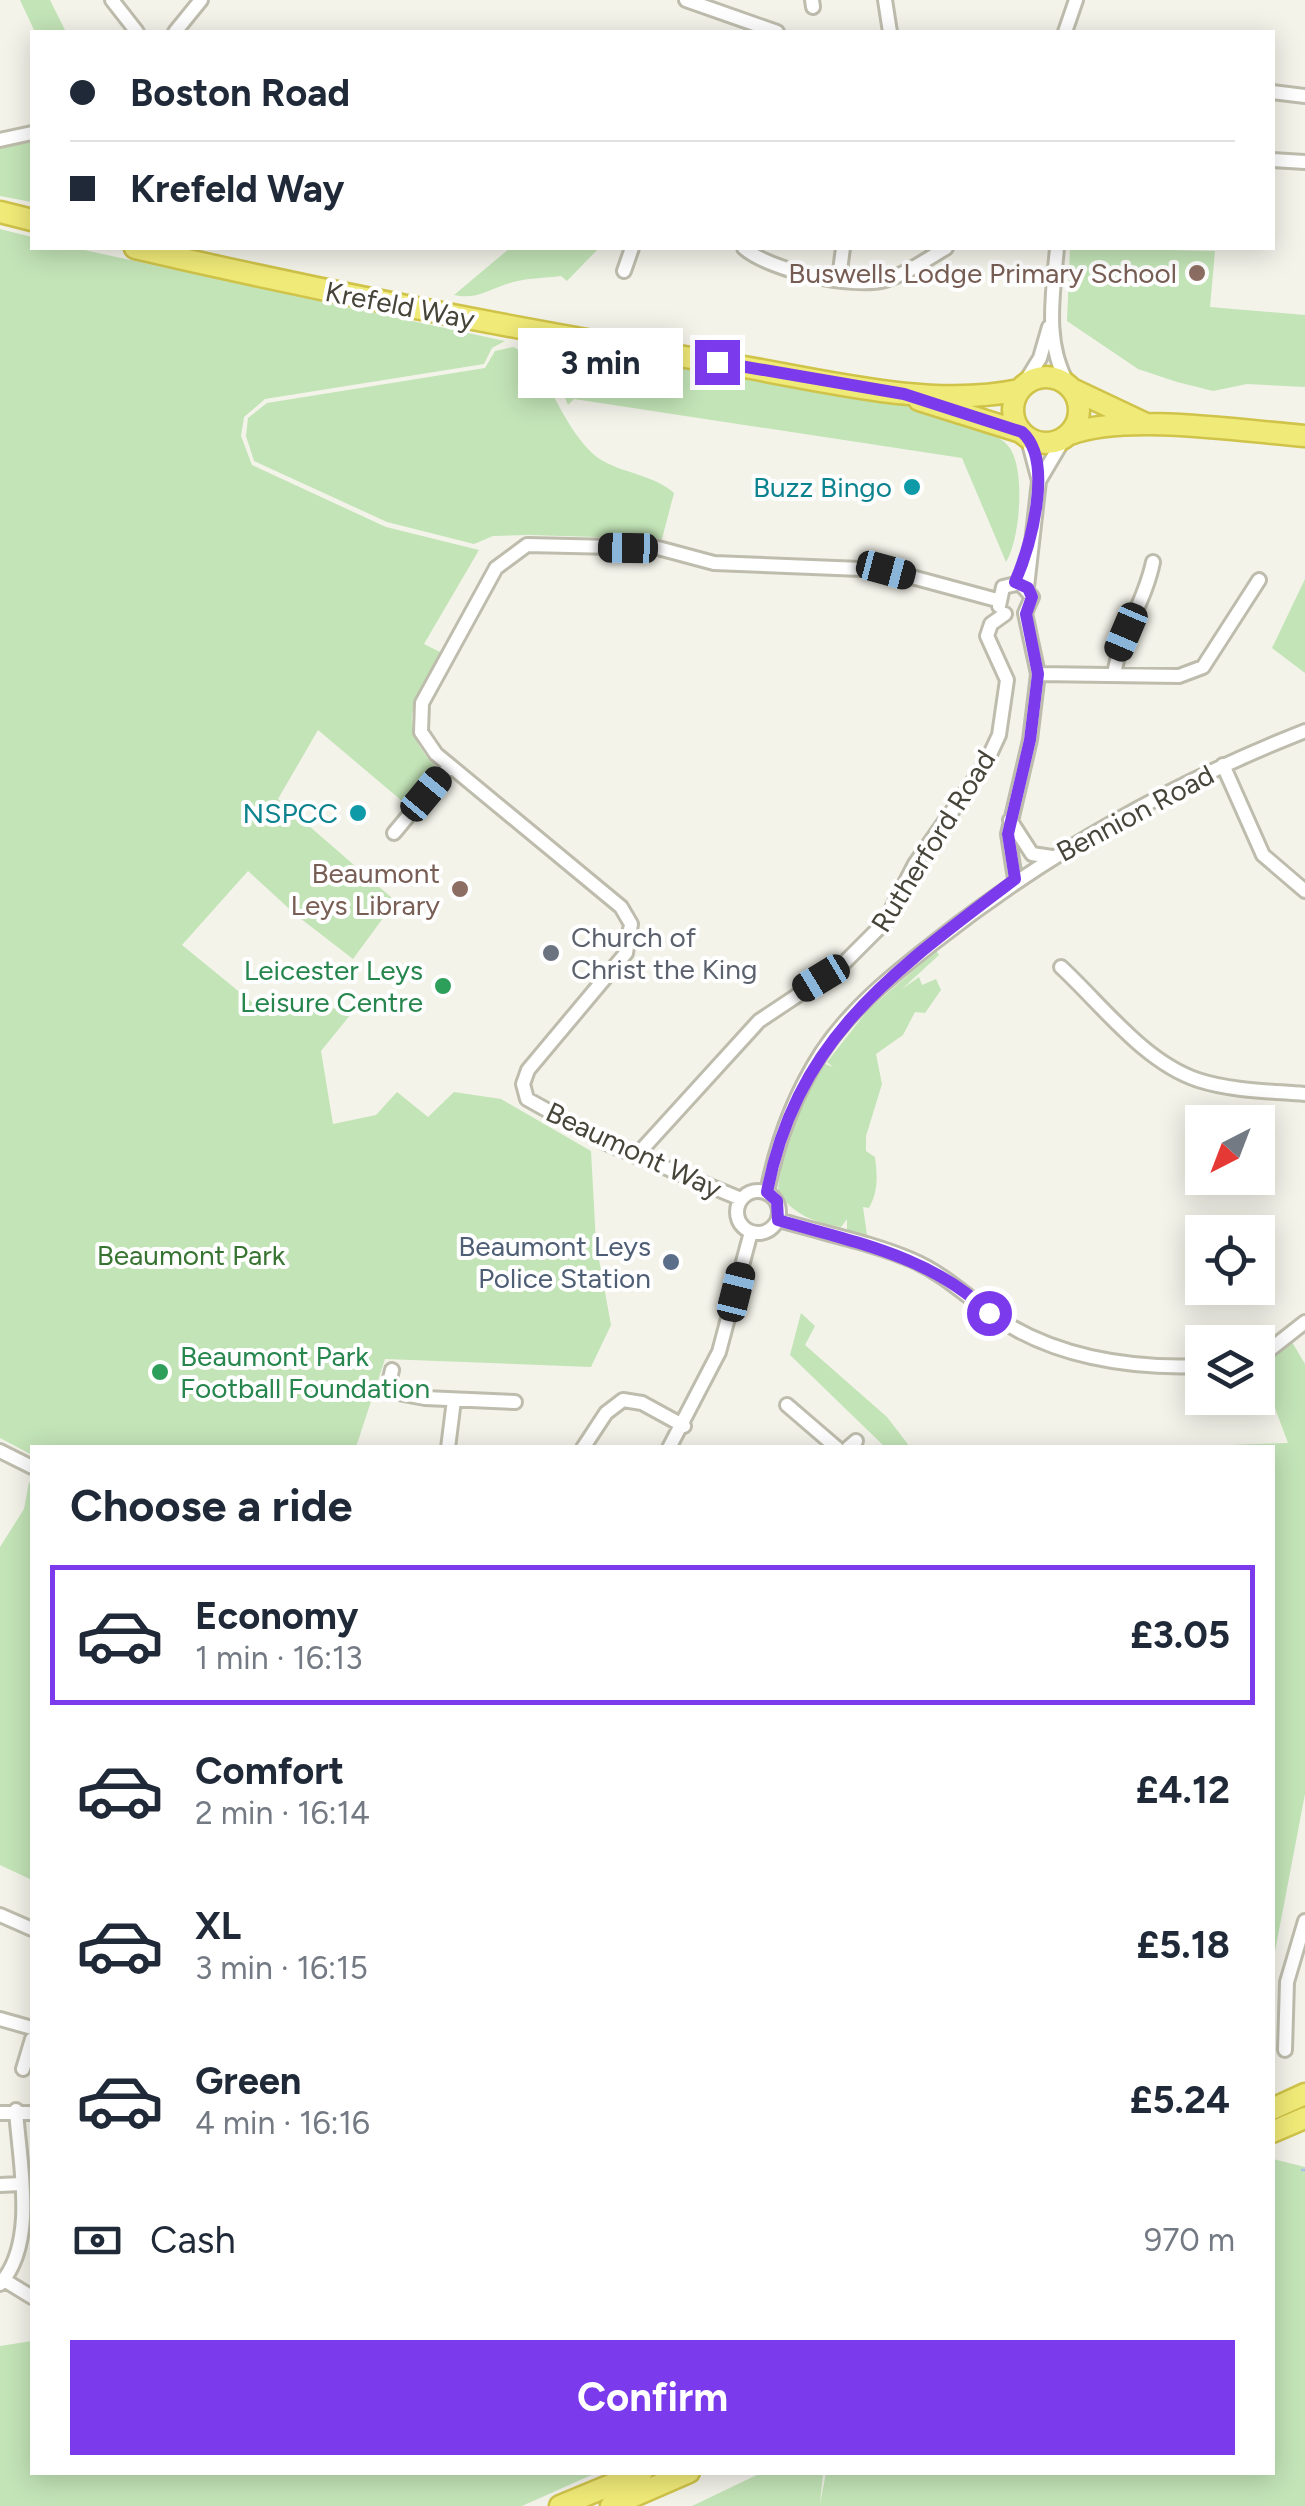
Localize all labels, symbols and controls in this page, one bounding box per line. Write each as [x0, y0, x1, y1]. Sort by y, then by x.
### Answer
text: Boston Road [130, 70, 350, 116]
text: Krefeld Way [130, 166, 344, 212]
place label: Buswells Lodge Primary School [788, 256, 1177, 290]
marker: Buswells Lodge Primary School [1186, 262, 1208, 284]
street label: Krefeld Way [322, 274, 478, 336]
callout: 3 min [517, 327, 682, 397]
route end [695, 340, 740, 385]
text: 3 min [561, 344, 640, 382]
place label: Buzz Bingo [753, 470, 892, 504]
marker: Buzz Bingo [901, 476, 923, 498]
car [598, 532, 658, 564]
car [853, 548, 919, 592]
car [1100, 599, 1152, 665]
street label: Rutherford Road [864, 744, 1002, 938]
street label: Bennion Road [1050, 757, 1220, 869]
car [395, 761, 457, 827]
place label: NSPCC [243, 796, 338, 830]
marker: NSPCC [347, 802, 369, 824]
place label: Beaumont Leys Library [290, 856, 440, 922]
marker: Beaumont Leys Library [449, 878, 471, 900]
place label: Church of Christ the King [571, 920, 757, 986]
marker: Church of Christ the King [540, 942, 562, 964]
car [788, 950, 854, 1006]
place label: Leicester Leys Leisure Centre [240, 953, 423, 1019]
marker: Leicester Leys Leisure Centre [432, 975, 454, 997]
street label: Beaumont Way [541, 1094, 728, 1206]
north arrow [1185, 1105, 1275, 1195]
map controls [1185, 1105, 1275, 1415]
button: locate [1185, 1215, 1275, 1305]
place label: Beaumont Leys Police Station [458, 1229, 651, 1295]
park label: Beaumont Park [97, 1238, 286, 1272]
marker: Beaumont Leys Police Station [660, 1251, 682, 1273]
car [714, 1259, 758, 1325]
route start [967, 1291, 1012, 1336]
button: layers [1185, 1325, 1275, 1415]
place label: Beaumont Park Football Foundation [180, 1339, 430, 1405]
marker: Beaumont Park Football Foundation [149, 1361, 171, 1383]
text: Choose a ride [70, 1478, 352, 1532]
icon: car [75, 1590, 165, 1680]
text: Economy [195, 1593, 358, 1639]
text: £3.05 [1130, 1612, 1230, 1658]
text: 1 min · 16:13 [195, 1639, 363, 1677]
icon: car [75, 1745, 165, 1835]
text: Comfort [195, 1748, 344, 1794]
text: £4.12 [1136, 1767, 1230, 1813]
text: 2 min · 16:14 [195, 1794, 370, 1832]
icon: car [75, 1900, 165, 1990]
text: XL [195, 1903, 241, 1949]
text: £5.18 [1137, 1922, 1230, 1968]
text: 3 min · 16:15 [195, 1949, 368, 1987]
icon: car [75, 2055, 165, 2145]
text: Green [195, 2058, 301, 2104]
text: £5.24 [1130, 2077, 1230, 2123]
text: 4 min · 16:16 [195, 2104, 370, 2142]
icon: cash [70, 2213, 125, 2268]
text: Cash [150, 2217, 236, 2263]
text: 970 m [1144, 2221, 1235, 2259]
button: Confirm [70, 2340, 1235, 2455]

